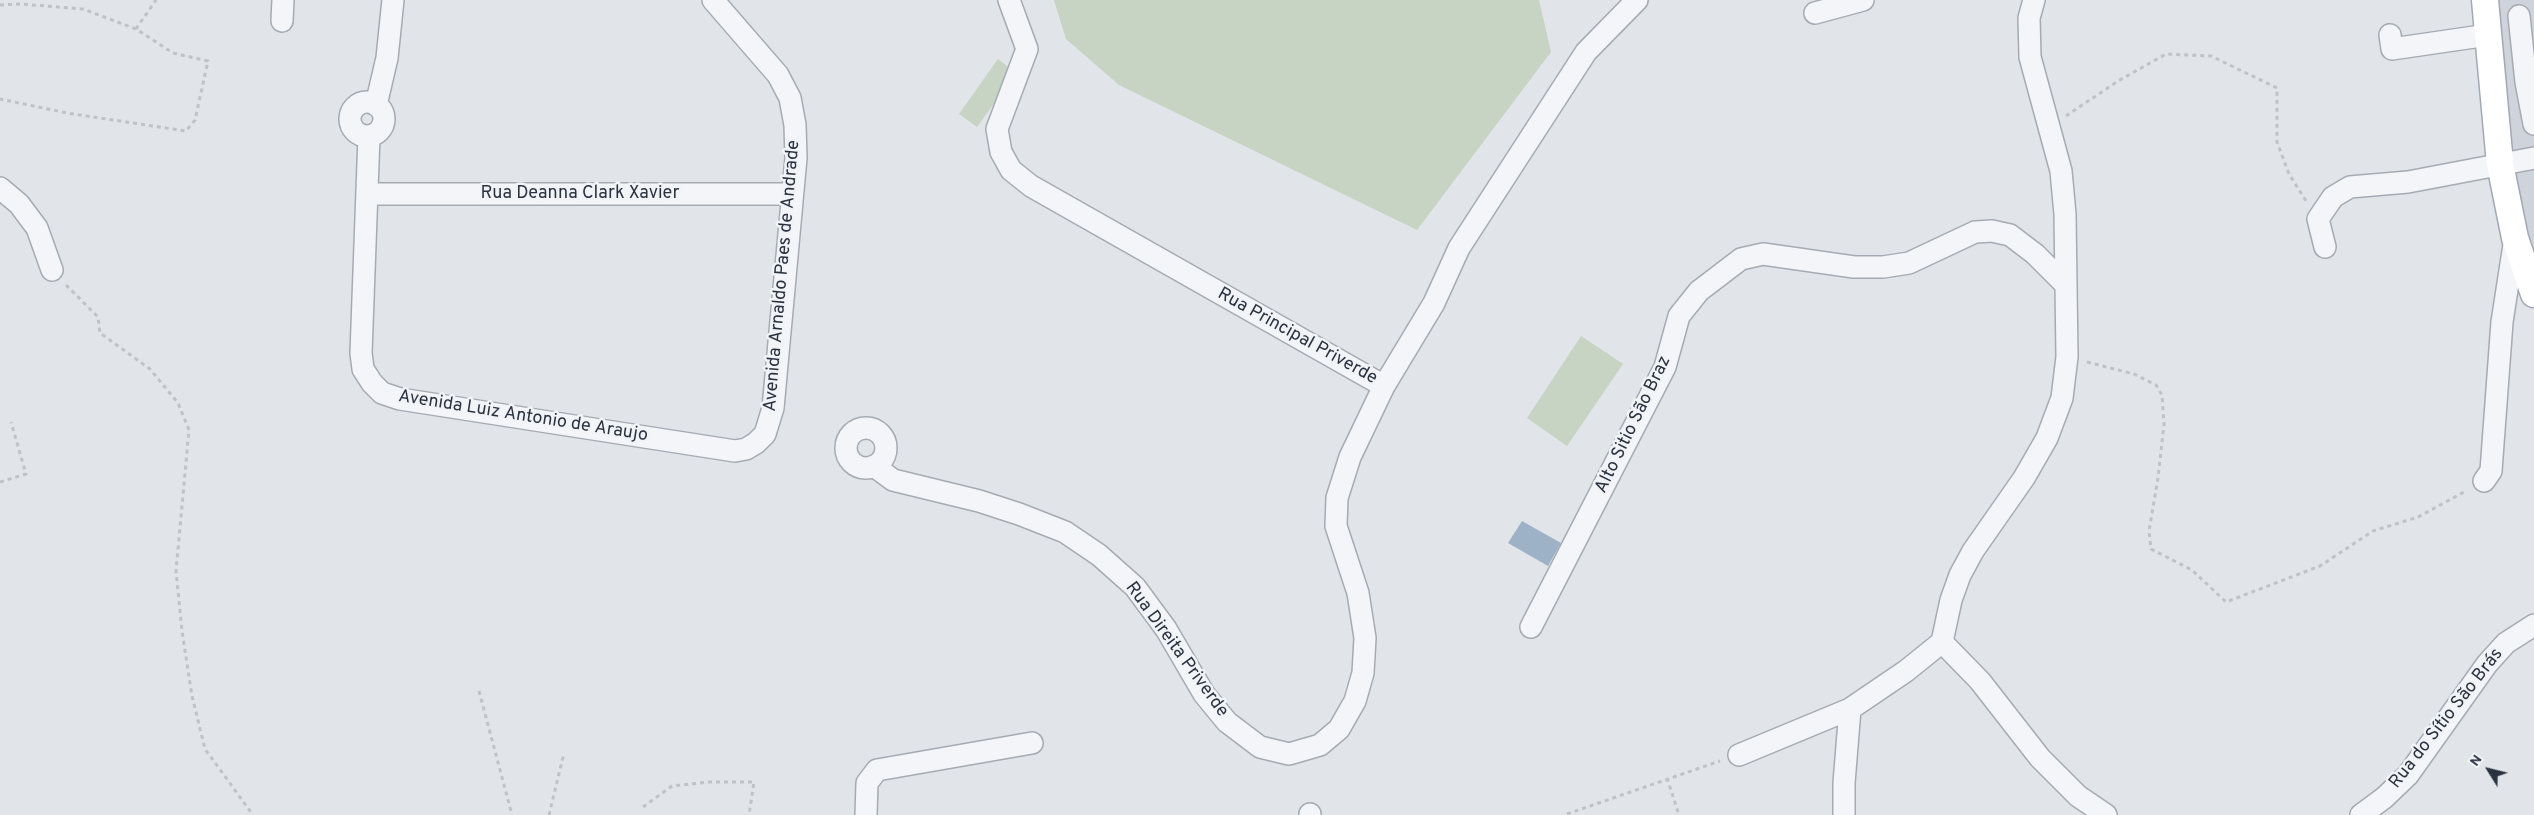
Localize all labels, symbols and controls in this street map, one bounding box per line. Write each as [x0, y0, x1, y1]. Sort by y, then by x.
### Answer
street label: Avenida Arnaldo Paes de Andrade [760, 139, 806, 413]
street label: Rua Deanna Clark Xavier [481, 183, 679, 205]
street label: Rua Principal Priverde [1213, 284, 1381, 390]
street label: Alto Sitio São Braz [1591, 353, 1677, 497]
street label: Avenida Luiz Antonio de Araujo [397, 387, 649, 447]
street label: Rua Direita Priverde [1120, 578, 1232, 722]
street label: Rua do Sítio São Brás [2386, 645, 2508, 793]
north arrow [2464, 745, 2514, 795]
text: N [2467, 752, 2486, 770]

